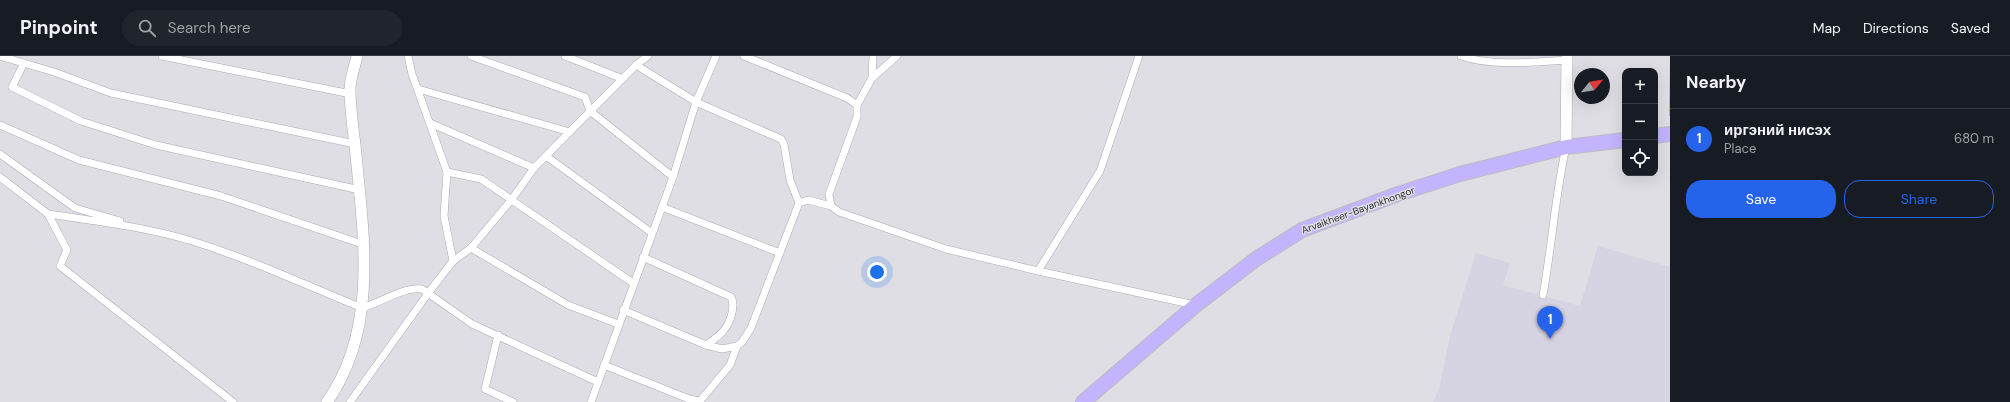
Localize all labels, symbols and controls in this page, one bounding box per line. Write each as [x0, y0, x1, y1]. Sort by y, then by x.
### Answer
search box [122, 10, 402, 46]
text: Pinpoint [20, 15, 98, 40]
icon: search [136, 17, 158, 39]
text: Search here [168, 18, 251, 38]
text: Map [1813, 19, 1841, 37]
text: Directions [1863, 19, 1929, 37]
text: Saved [1951, 19, 1990, 37]
north arrow [1574, 68, 1610, 104]
map controls [1622, 68, 1658, 176]
button: + [1622, 68, 1658, 104]
text: Nearby [1686, 71, 1746, 93]
button: − [1622, 104, 1658, 140]
text: иргэний нисэх [1724, 120, 1831, 140]
text: 1 [1697, 130, 1701, 147]
text: 680 m [1954, 130, 1994, 147]
button: locate [1622, 140, 1658, 176]
text: Place [1724, 140, 1756, 157]
button: Save [1686, 180, 1836, 218]
button: Share [1844, 180, 1994, 218]
street label: Arvaikheer-Bayankhongor [1300, 183, 1417, 237]
your location [867, 262, 887, 282]
pin: 1 [1537, 306, 1563, 339]

